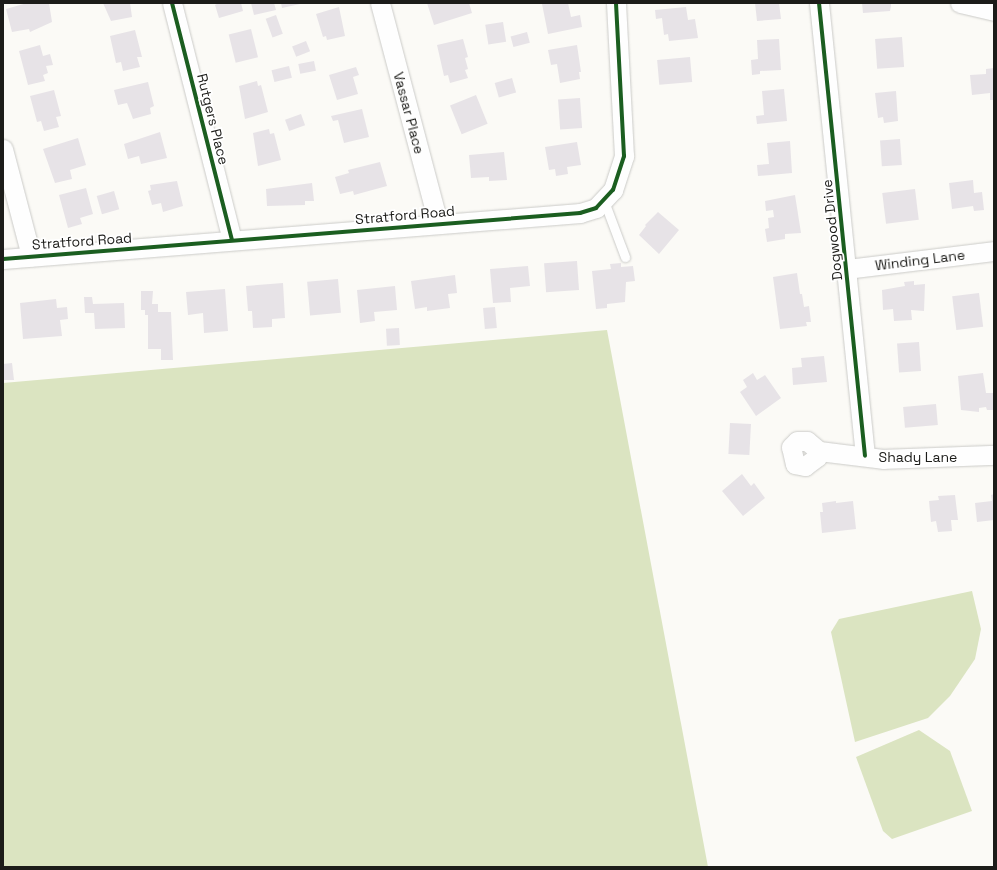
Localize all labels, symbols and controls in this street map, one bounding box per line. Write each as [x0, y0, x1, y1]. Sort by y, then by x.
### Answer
street label: Vassar Place [390, 70, 428, 156]
street label: Rutgers Place [194, 72, 232, 166]
street label: Dogwood Drive [818, 179, 846, 281]
street label: Stratford Road [354, 202, 456, 228]
street label: Stratford Road [31, 229, 133, 253]
street label: Winding Lane [874, 246, 966, 274]
street label: Shady Lane [879, 449, 957, 465]

